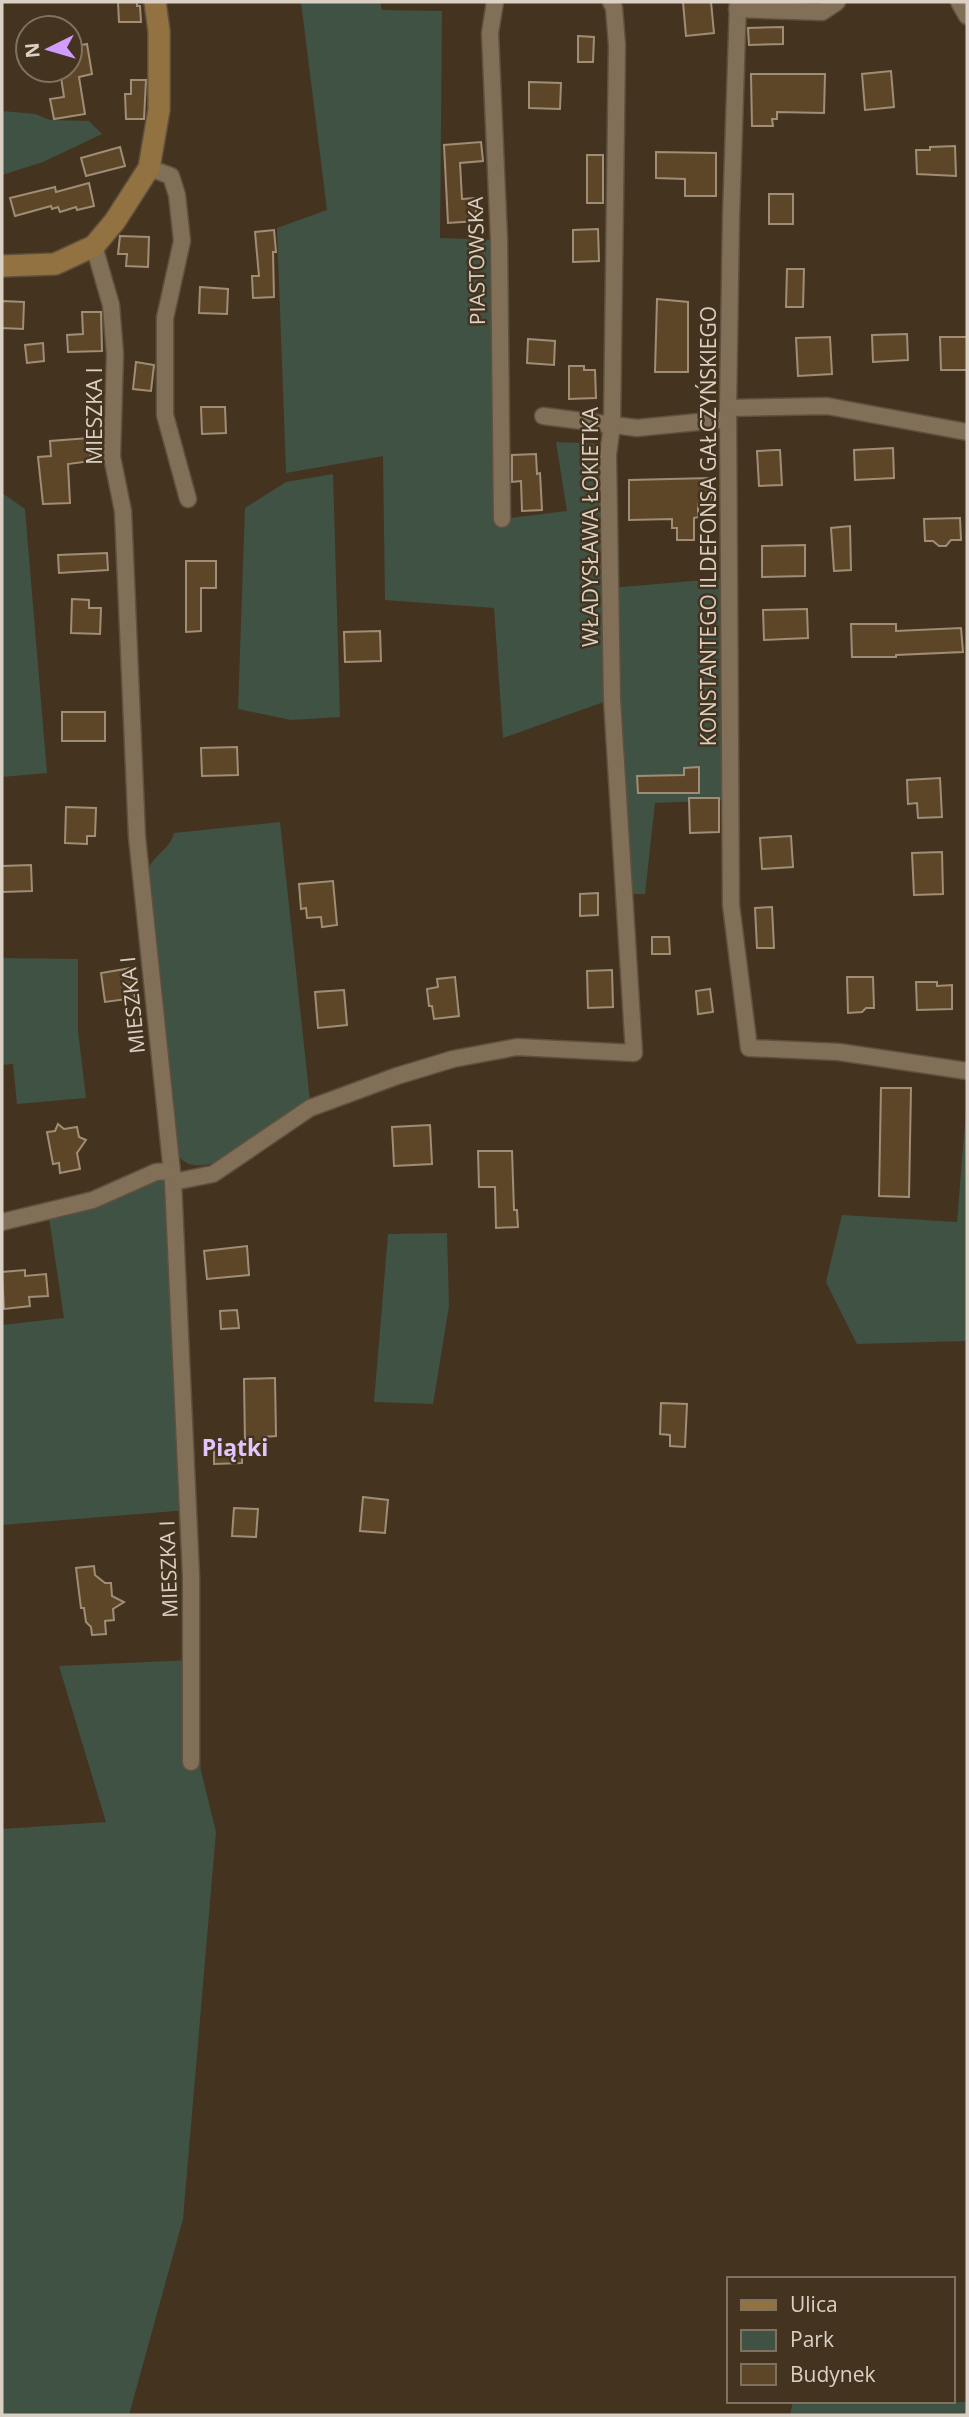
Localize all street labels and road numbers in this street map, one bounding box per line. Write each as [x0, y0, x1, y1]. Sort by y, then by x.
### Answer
street label: PIASTOWSKA [461, 196, 491, 325]
street label: KONSTANTEGO ILDEFONSA GAŁCZYŃSKIEGO [694, 306, 722, 746]
street label: MIESZKA I [80, 367, 108, 465]
street label: WŁADYSŁAWA ŁOKIETKA [576, 406, 604, 647]
street label: MIESZKA I [113, 955, 151, 1055]
street label: MIESZKA I [152, 1520, 184, 1618]

